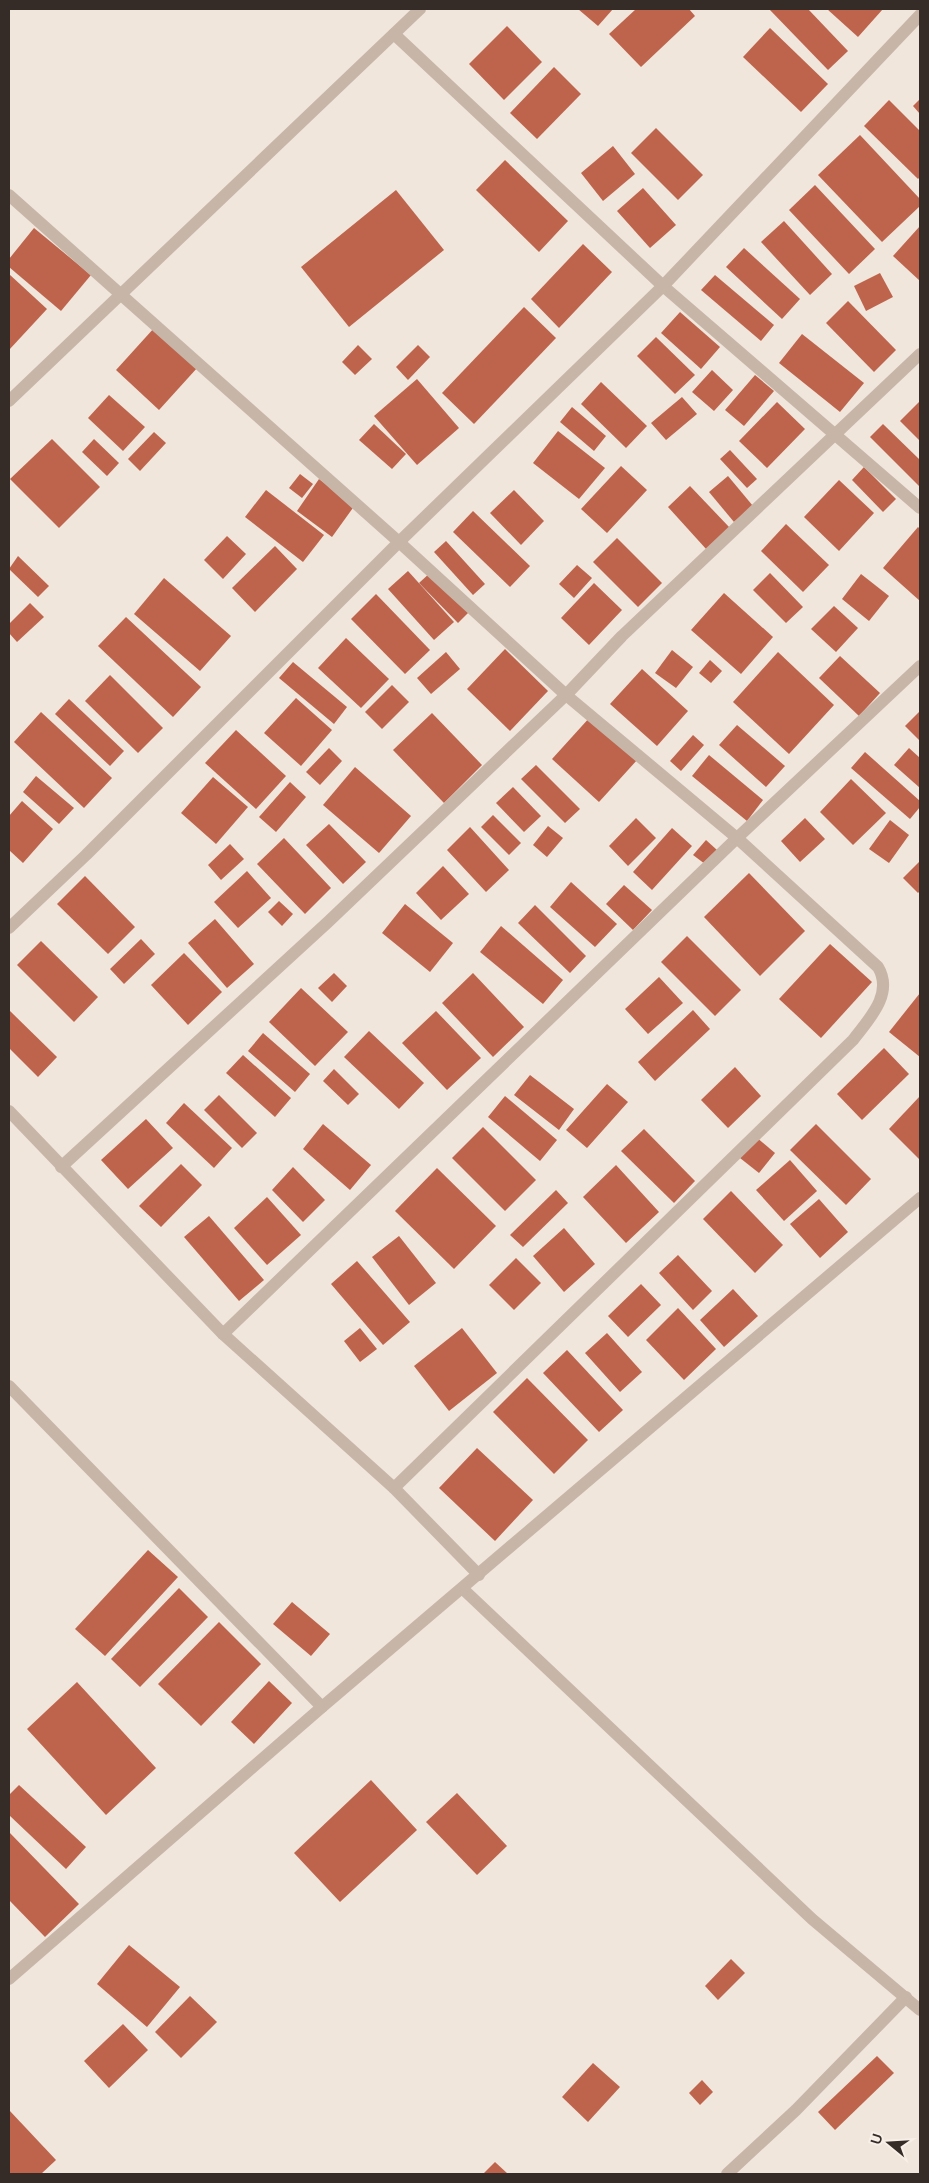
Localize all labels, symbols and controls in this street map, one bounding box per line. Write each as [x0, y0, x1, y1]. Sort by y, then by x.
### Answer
north arrow [864, 2118, 914, 2168]
text: U [866, 2131, 886, 2146]

